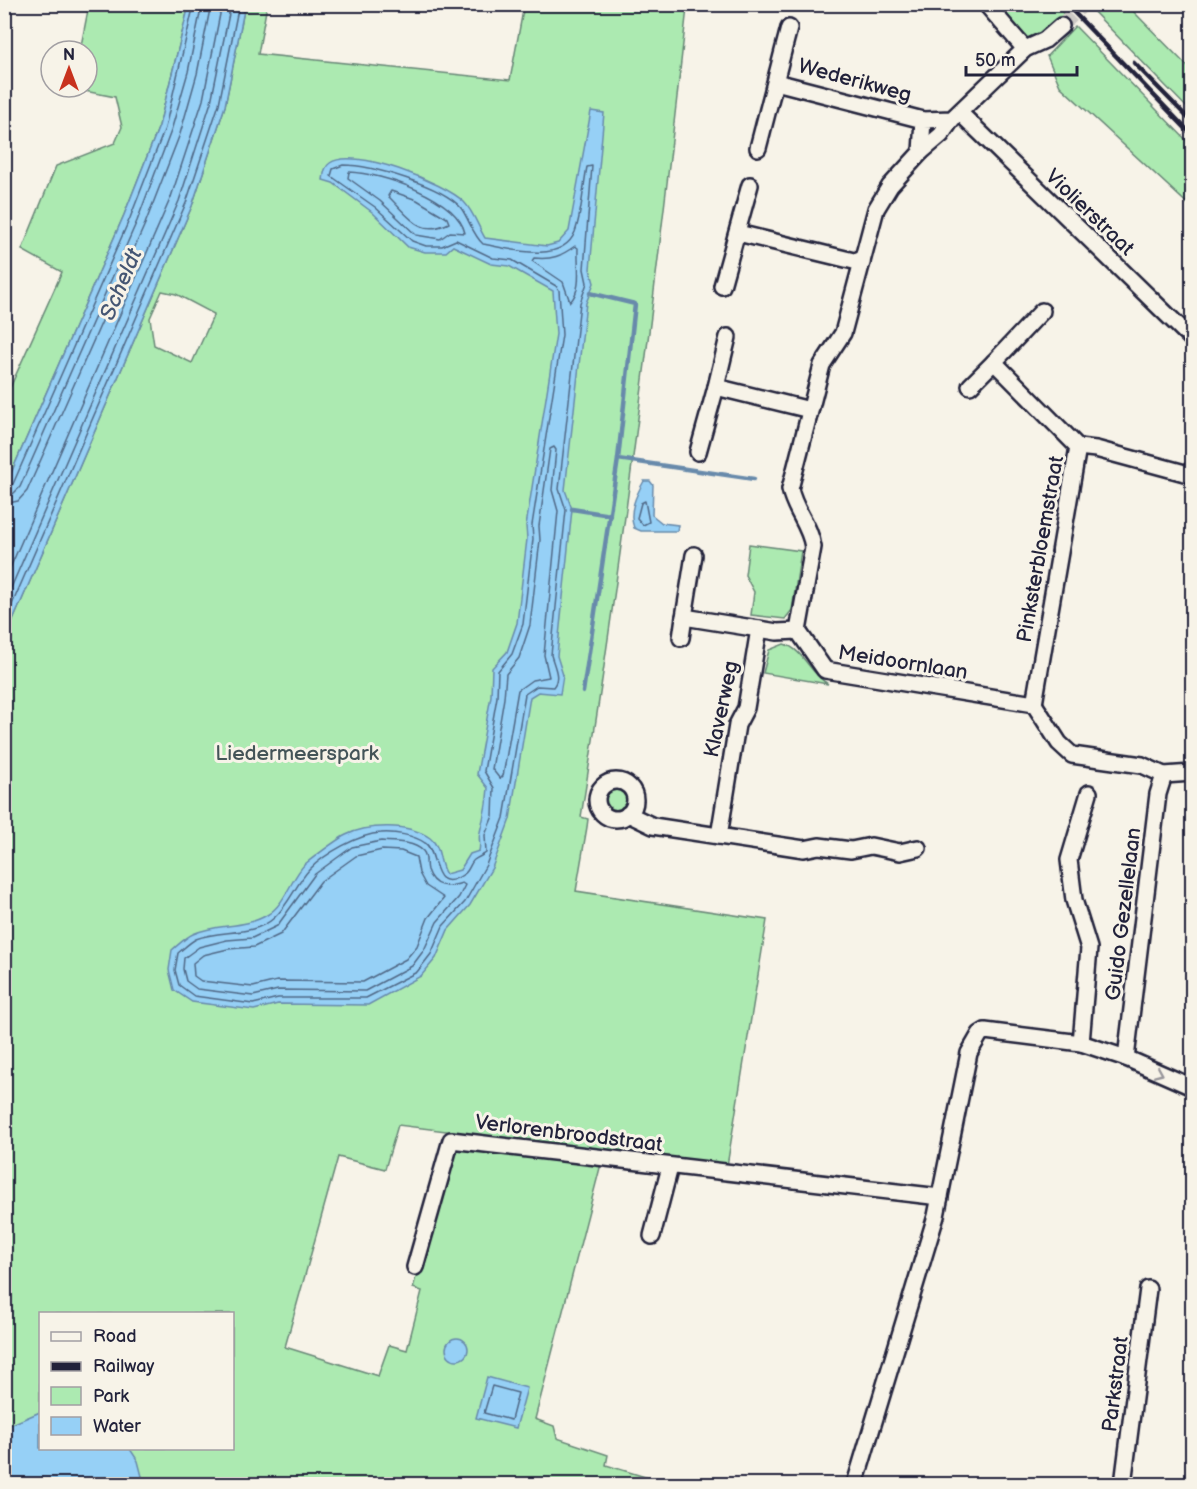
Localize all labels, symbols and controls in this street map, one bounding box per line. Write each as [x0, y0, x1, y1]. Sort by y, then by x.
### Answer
north arrow [39, 39, 99, 99]
scale bar [966, 39, 1077, 77]
text: N [63, 46, 75, 65]
text: 50 m [975, 50, 1016, 71]
street label: Wederikweg [796, 53, 914, 108]
street label: Violierstraat [1040, 164, 1140, 261]
water label: Scheldt [94, 244, 149, 324]
street label: Pinksterbloemstraat [1012, 453, 1069, 644]
street label: Meidoornlaan [836, 640, 970, 685]
street label: Klaverweg [699, 658, 744, 760]
park label: Liedermeerspark [215, 741, 380, 766]
street label: Guido Gezellelaan [1100, 826, 1147, 1002]
one-way arrow [1153, 1066, 1164, 1078]
street label: Verlorenbroodstraat [474, 1110, 665, 1157]
legend [39, 1312, 234, 1450]
text: Road [93, 1326, 137, 1347]
street label: Parkstraat [1097, 1334, 1134, 1433]
text: Railway [93, 1356, 155, 1377]
text: Park [93, 1386, 129, 1407]
text: Water [93, 1416, 141, 1437]

